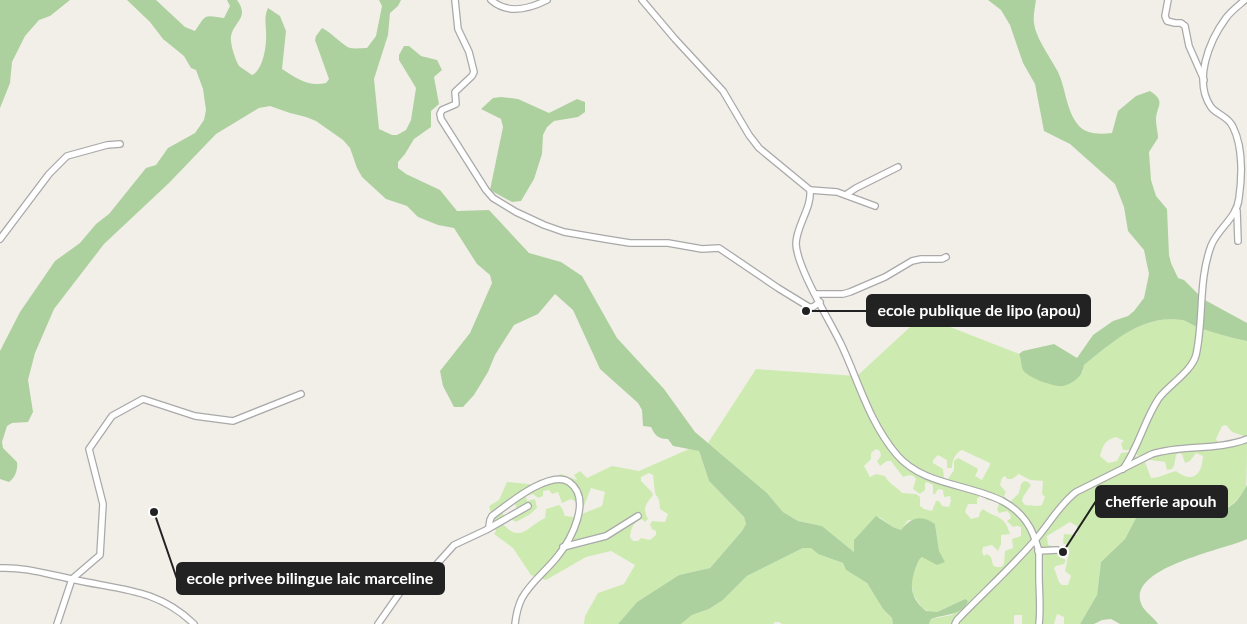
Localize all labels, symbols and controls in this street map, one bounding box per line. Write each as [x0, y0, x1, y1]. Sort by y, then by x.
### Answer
callout: ecole publique de lipo (apou) [867, 295, 1090, 326]
text: ecole publique de lipo (apou) [877, 300, 1081, 319]
callout: chefferie apouh [1096, 486, 1227, 517]
text: chefferie apouh [1105, 491, 1217, 510]
callout: ecole privee bilingue laic marceline [177, 563, 444, 594]
text: ecole privee bilingue laic marceline [187, 568, 434, 587]

